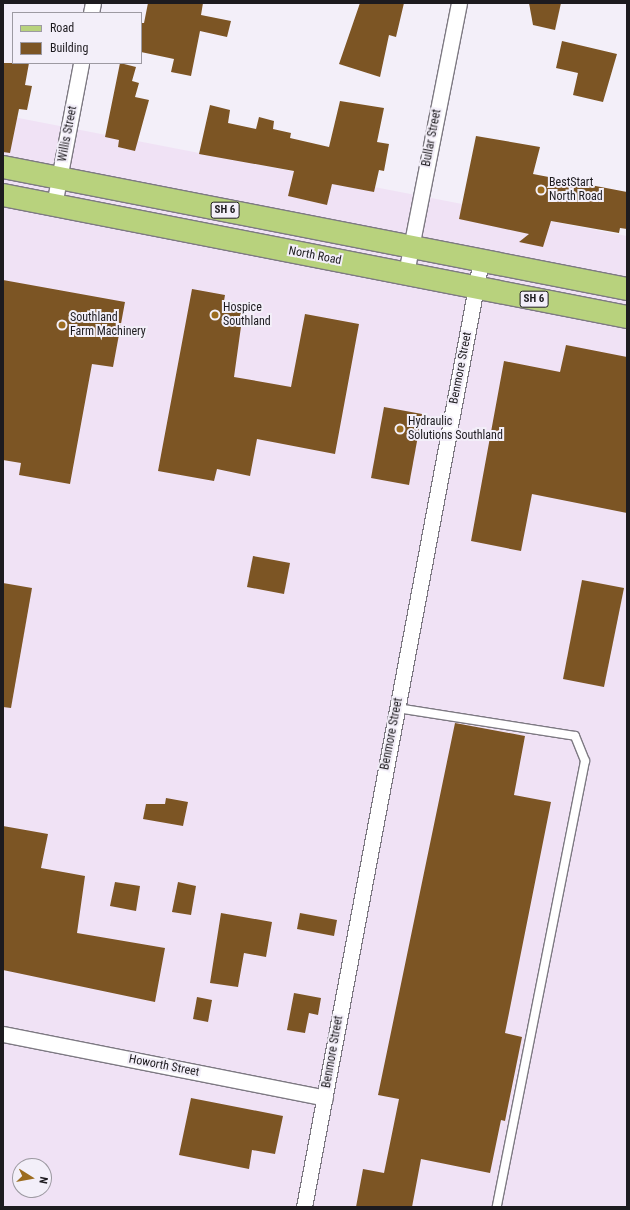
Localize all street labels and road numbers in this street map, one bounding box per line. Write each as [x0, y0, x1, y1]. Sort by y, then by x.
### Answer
street label: Willis Street [56, 105, 80, 163]
street label: Bullar Street [419, 108, 445, 168]
road number: SH 6 [210, 201, 240, 219]
street label: North Road [287, 244, 343, 268]
road number: SH 6 [519, 290, 549, 308]
street label: Benmore Street [447, 331, 475, 405]
street label: Benmore Street [378, 697, 406, 771]
street label: Benmore Street [320, 1015, 346, 1089]
street label: Howorth Street [128, 1052, 200, 1080]

